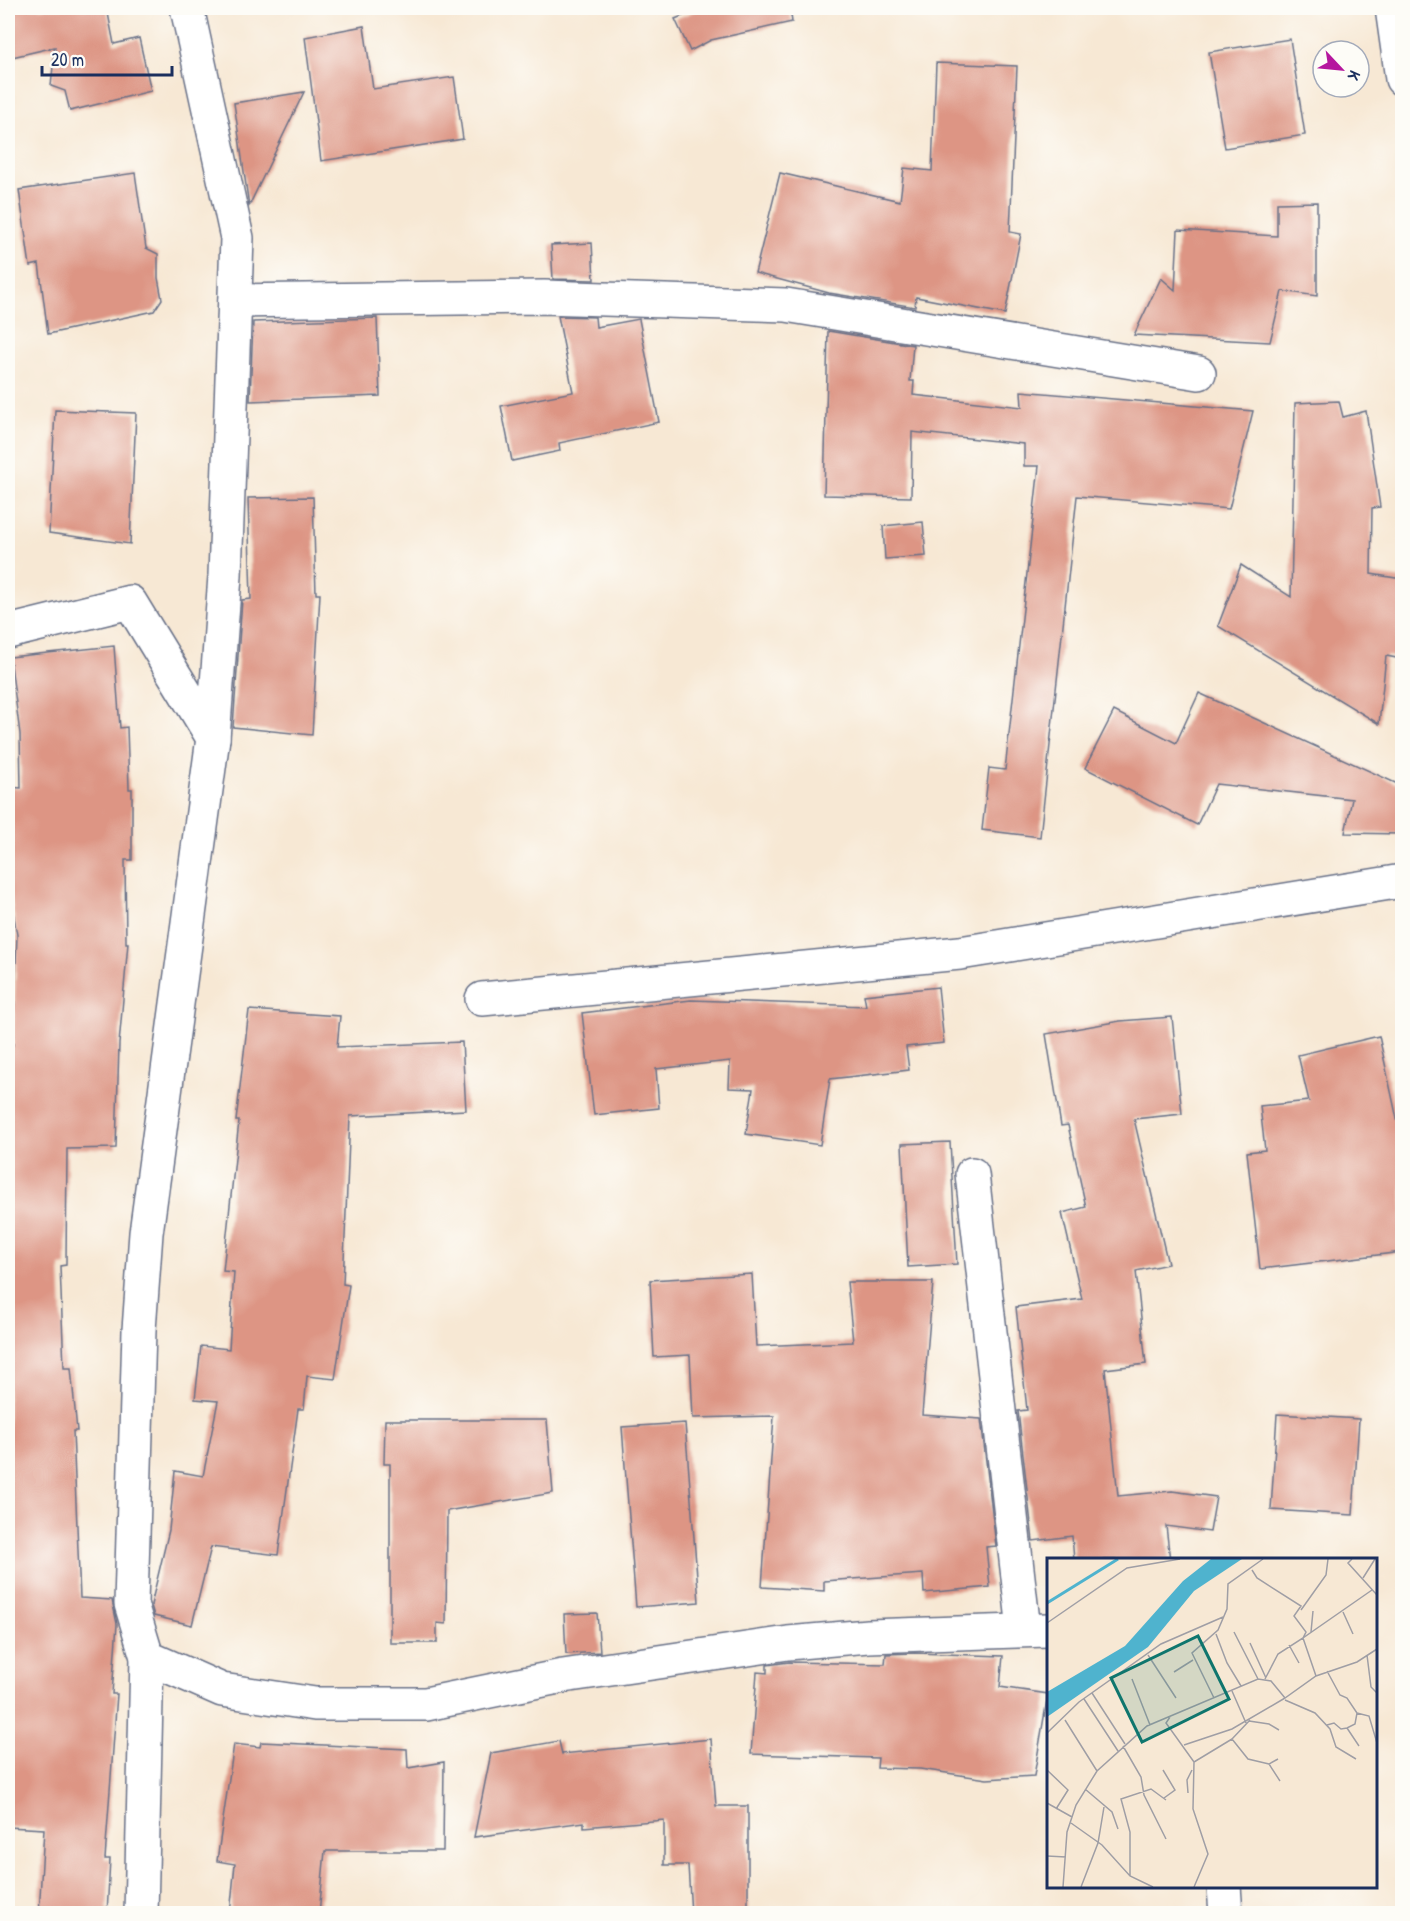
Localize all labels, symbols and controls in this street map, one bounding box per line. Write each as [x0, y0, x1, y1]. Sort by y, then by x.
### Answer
scale bar [42, 39, 172, 77]
north arrow [1311, 39, 1371, 99]
text: 20 m [51, 47, 84, 72]
text: K [1342, 67, 1366, 85]
inset map [1047, 1558, 1377, 1888]

